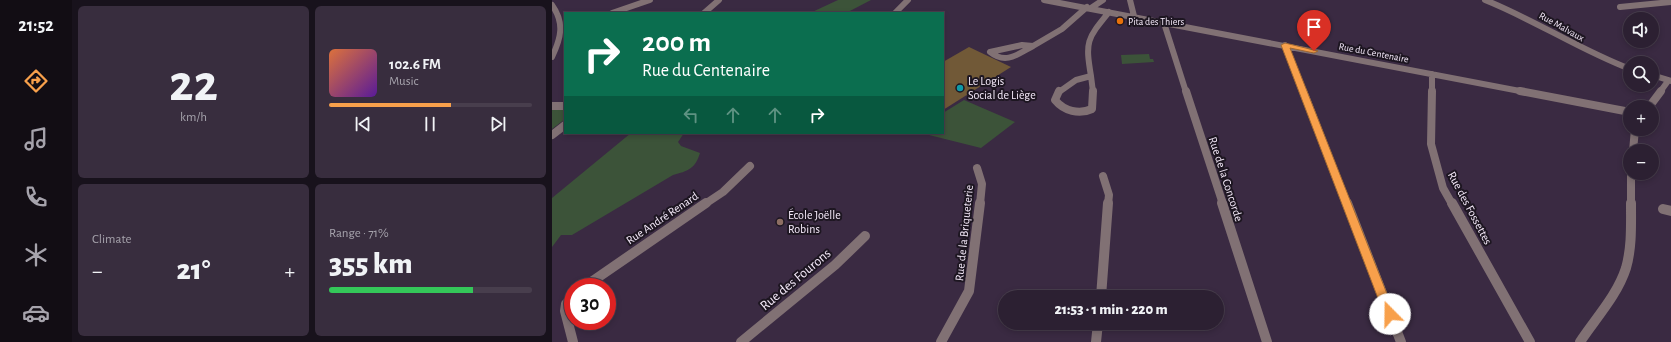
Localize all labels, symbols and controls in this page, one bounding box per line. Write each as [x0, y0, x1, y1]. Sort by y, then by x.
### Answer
pin [1297, 10, 1331, 51]
street label: Rue Malvaux [1537, 10, 1586, 44]
map controls [1623, 12, 1659, 180]
button: sound [1623, 12, 1659, 48]
marker: Pita des Thiers [1115, 16, 1125, 26]
icon: arrive [1303, 16, 1325, 38]
text: 21:52 [18, 17, 54, 35]
place label: Pita des Thiers [1128, 17, 1184, 27]
icon: right [576, 28, 628, 80]
text: 200 m [642, 29, 711, 57]
street label: Rue du Centenaire [1338, 41, 1410, 65]
button: search [1623, 56, 1659, 92]
text: 102.6 FM [389, 57, 441, 72]
text: 22 [169, 58, 218, 110]
text: Rue du Centenaire [642, 62, 770, 80]
icon: directions [22, 67, 50, 95]
text: Music [389, 75, 419, 88]
place label: Le Logis Social de Liège [968, 75, 1036, 101]
marker: Le Logis Social de Liège [955, 83, 965, 93]
button: + [1623, 100, 1659, 136]
icon: left [680, 104, 702, 126]
icon: ahead [722, 104, 744, 126]
icon: ahead [764, 104, 786, 126]
icon: right [806, 104, 828, 126]
text: km/h [180, 111, 207, 124]
icon: previous [352, 113, 374, 135]
icon: pause [419, 113, 441, 135]
icon: next [487, 113, 509, 135]
icon: music [22, 125, 50, 153]
street label: Rue de la Concorde [1207, 135, 1245, 223]
button: − [1623, 144, 1659, 180]
street label: Rue des Fossettes [1446, 170, 1494, 246]
icon: phone [22, 183, 50, 211]
street label: Rue de la Briqueterie [953, 184, 975, 282]
street label: Rue André Renard [624, 190, 700, 246]
place label: École Joëlle Robins [788, 208, 841, 235]
marker: École Joëlle Robins [775, 217, 785, 227]
text: Range · 71% [329, 227, 389, 240]
text: Climate [92, 233, 131, 246]
icon: climate [22, 241, 50, 269]
street label: Rue des Fourons [758, 246, 834, 313]
text: 355 km [329, 249, 413, 279]
text: 21° [176, 255, 211, 285]
text: − [92, 260, 103, 282]
text: + [284, 260, 295, 282]
speed limit sign: 30 [564, 278, 616, 330]
position arrow [1369, 293, 1411, 335]
icon: car [22, 299, 50, 327]
text: 21:53 · 1 min · 220 m [1054, 302, 1168, 317]

